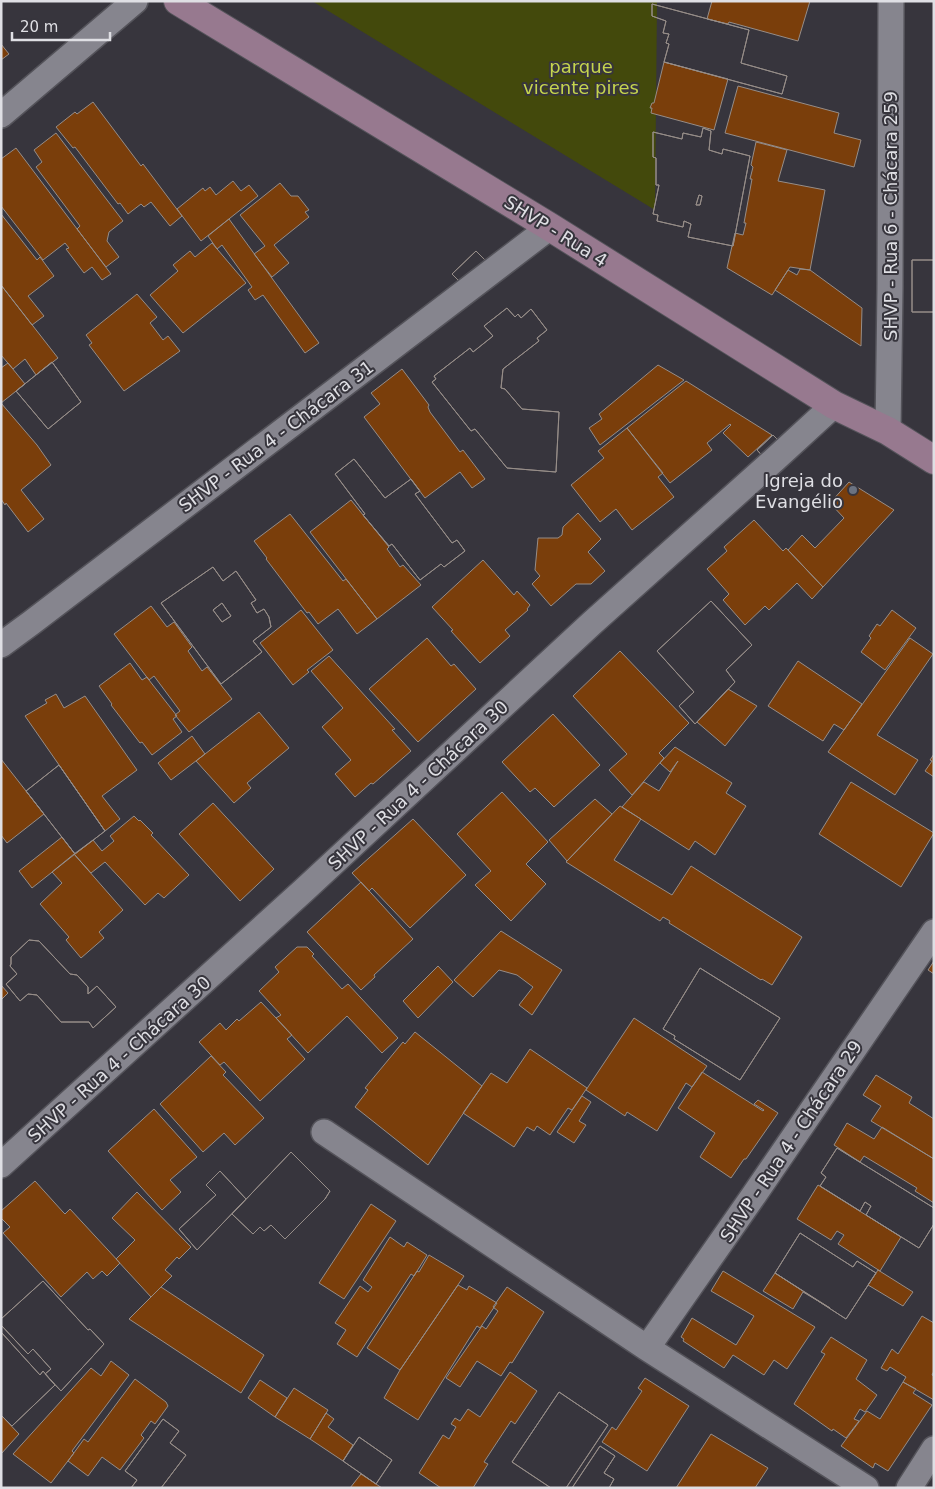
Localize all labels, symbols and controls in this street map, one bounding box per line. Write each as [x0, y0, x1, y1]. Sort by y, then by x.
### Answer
scale bar [12, 10, 110, 42]
text: 20 m [20, 18, 58, 36]
park label: parque vicente pires [523, 56, 639, 98]
street label: SHVP - Rua 6 - Chácara 259 [880, 91, 901, 341]
street label: SHVP - Rua 4 [501, 191, 611, 271]
street label: SHVP - Rua 4 - Chácara 31 [175, 356, 377, 516]
place label: Igreja do Evangélio [755, 470, 843, 512]
marker: Igreja do Evangélio [847, 484, 859, 496]
street label: SHVP - Rua 4 - Chácara 30 [324, 696, 512, 874]
street label: SHVP - Rua 4 - Chácara 30 [23, 971, 215, 1147]
street label: SHVP - Rua 4 - Chácara 29 [716, 1036, 866, 1246]

